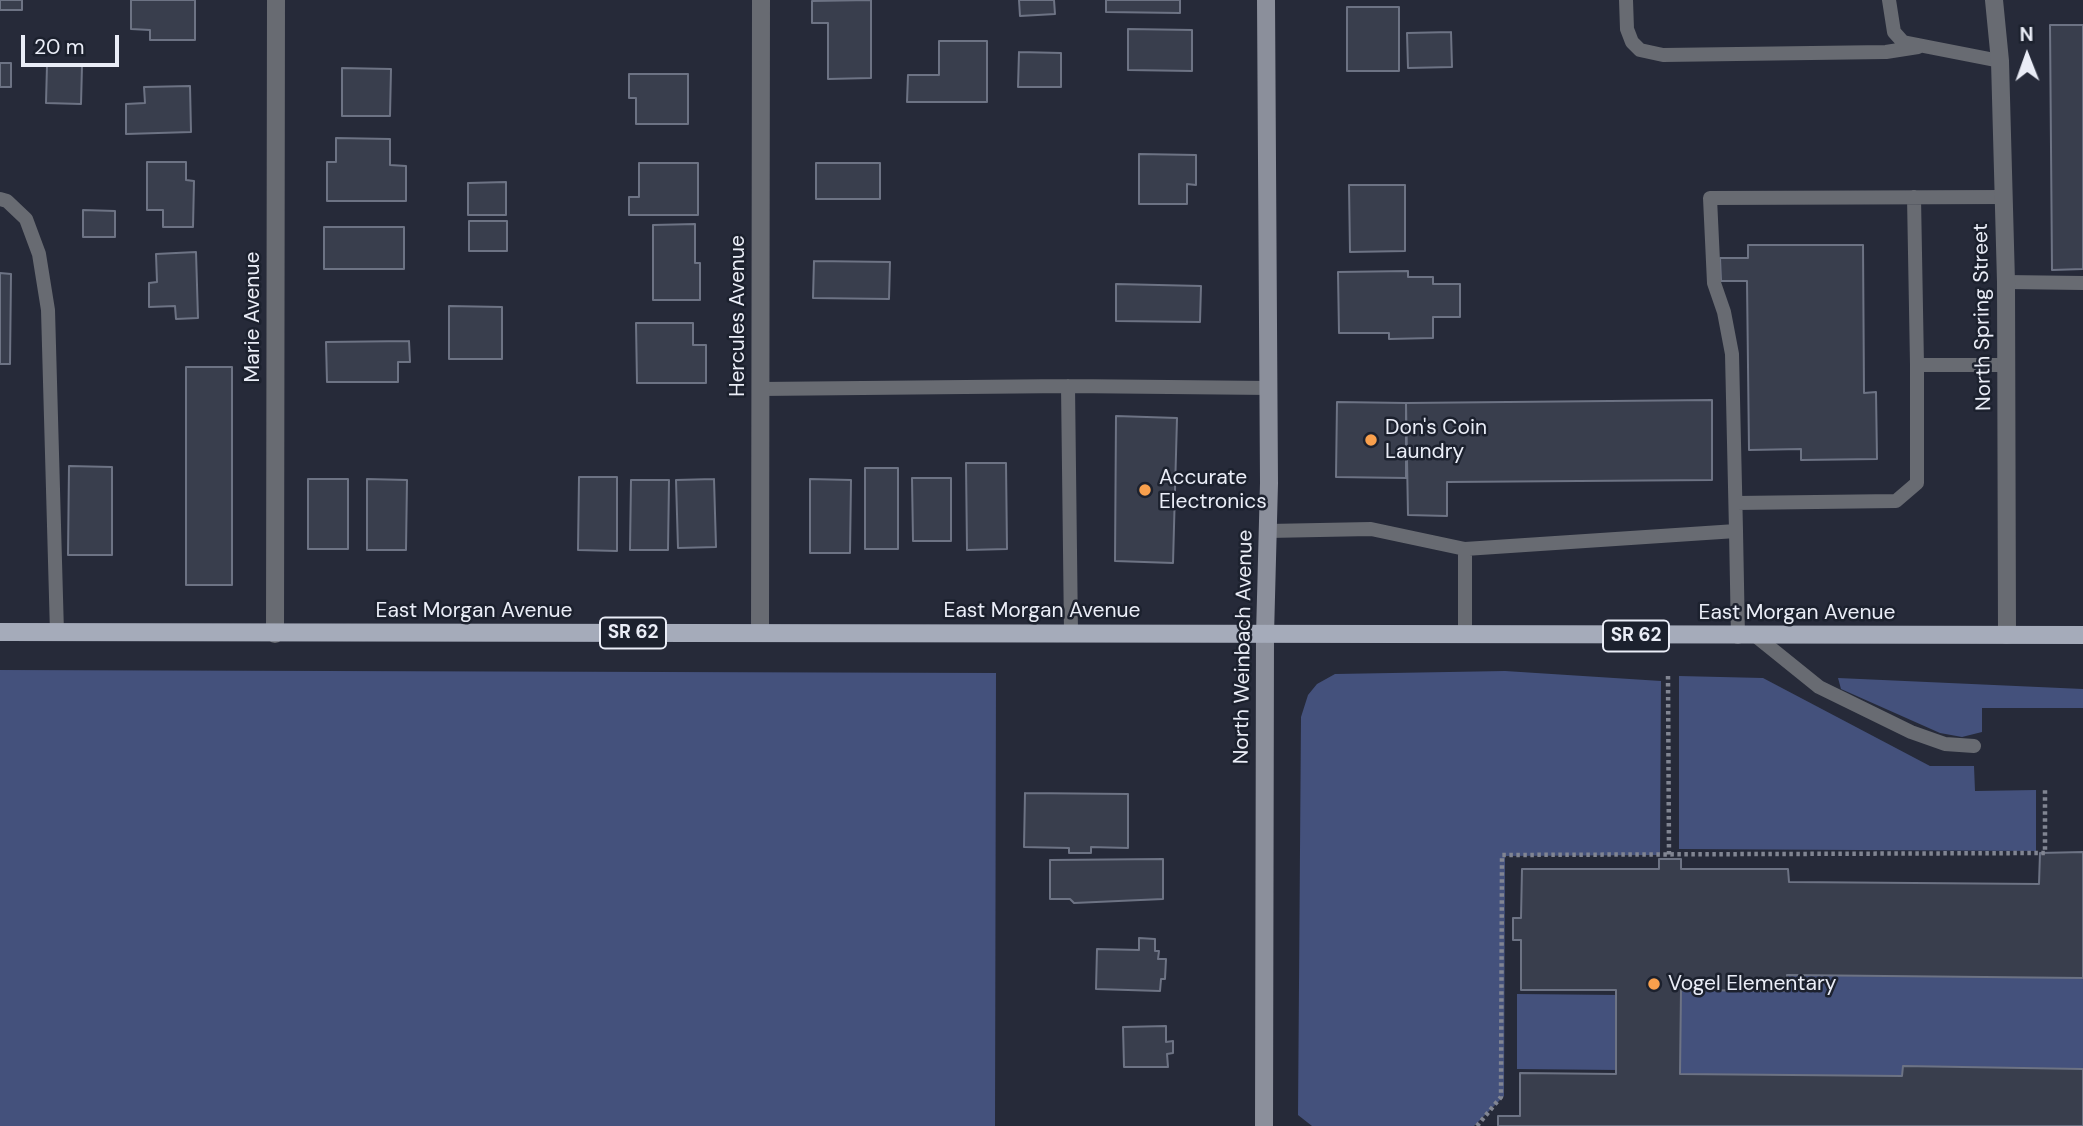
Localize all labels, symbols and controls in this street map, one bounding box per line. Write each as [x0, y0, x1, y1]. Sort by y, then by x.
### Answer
scale bar [24, 21, 122, 65]
north arrow [1992, 21, 2062, 91]
text: N [2019, 22, 2034, 47]
text: 20 m [34, 33, 85, 61]
street label: North Spring Street [1969, 223, 1997, 411]
street label: Hercules Avenue [725, 235, 751, 397]
street label: Marie Avenue [240, 252, 266, 382]
place label: Don's Coin Laundry [1385, 415, 1487, 465]
marker: Don's Coin Laundry [1363, 432, 1379, 448]
place label: Accurate Electronics [1159, 465, 1267, 515]
marker: Accurate Electronics [1137, 482, 1153, 498]
street label: North Weinbach Avenue [1229, 530, 1259, 764]
street label: East Morgan Avenue [376, 598, 572, 624]
street label: East Morgan Avenue [944, 598, 1140, 624]
street label: East Morgan Avenue [1699, 600, 1895, 626]
road number: SR 62 [600, 618, 666, 648]
road number: SR 62 [1603, 621, 1669, 652]
place label: Vogel Elementary [1668, 971, 1836, 997]
marker: Vogel Elementary [1646, 976, 1662, 992]

